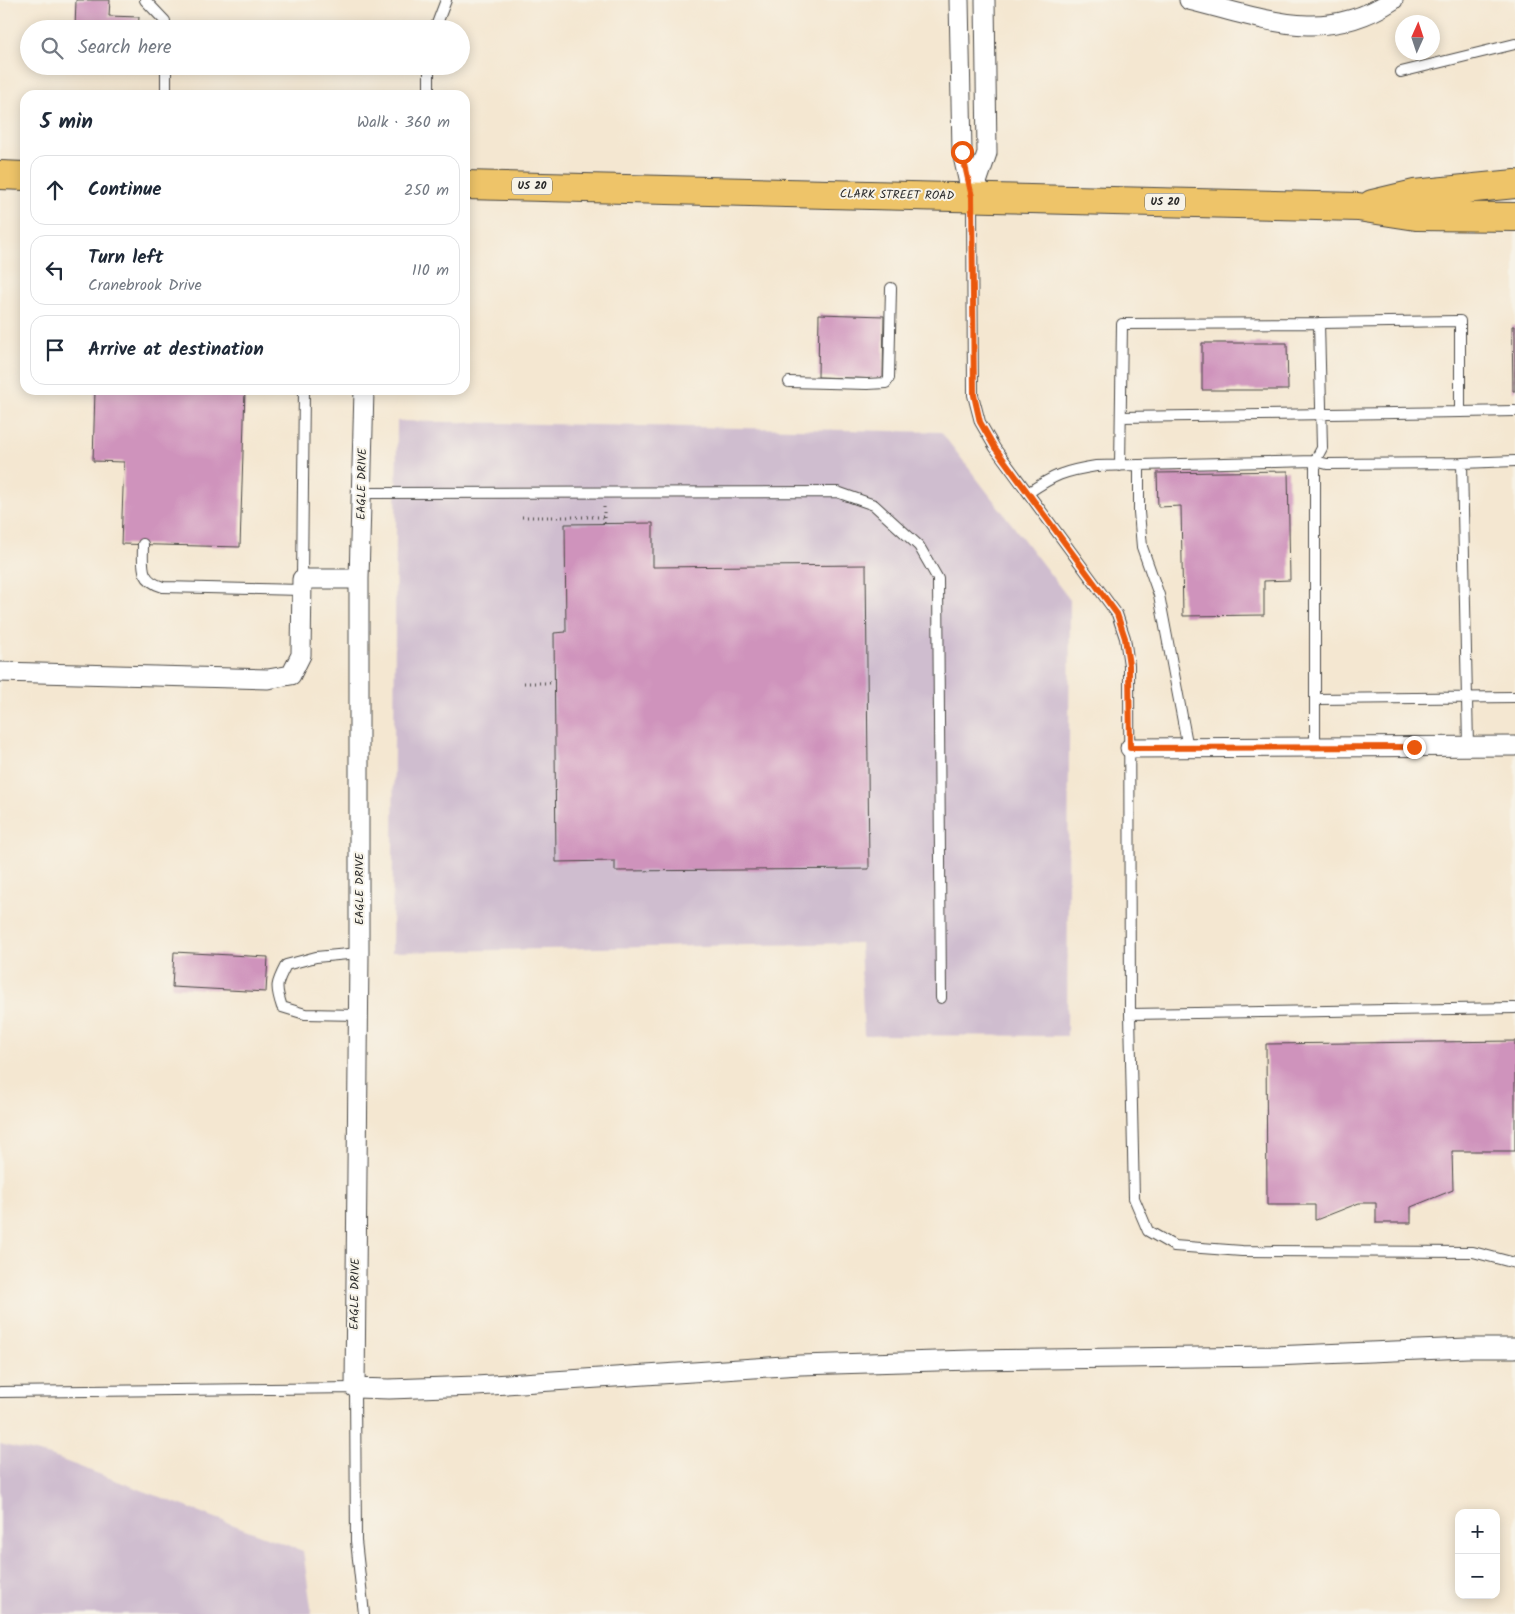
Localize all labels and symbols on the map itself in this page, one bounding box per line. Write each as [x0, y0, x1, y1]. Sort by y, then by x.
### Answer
north arrow [1395, 15, 1440, 60]
route start [951, 141, 974, 164]
road number: US 20 [512, 178, 552, 195]
street label: CLARK STREET ROAD [840, 185, 955, 206]
road number: US 20 [1145, 193, 1185, 210]
street label: EAGLE DRIVE [352, 447, 372, 520]
route end [1403, 736, 1426, 759]
street label: EAGLE DRIVE [350, 852, 369, 925]
street label: EAGLE DRIVE [345, 1257, 365, 1330]

